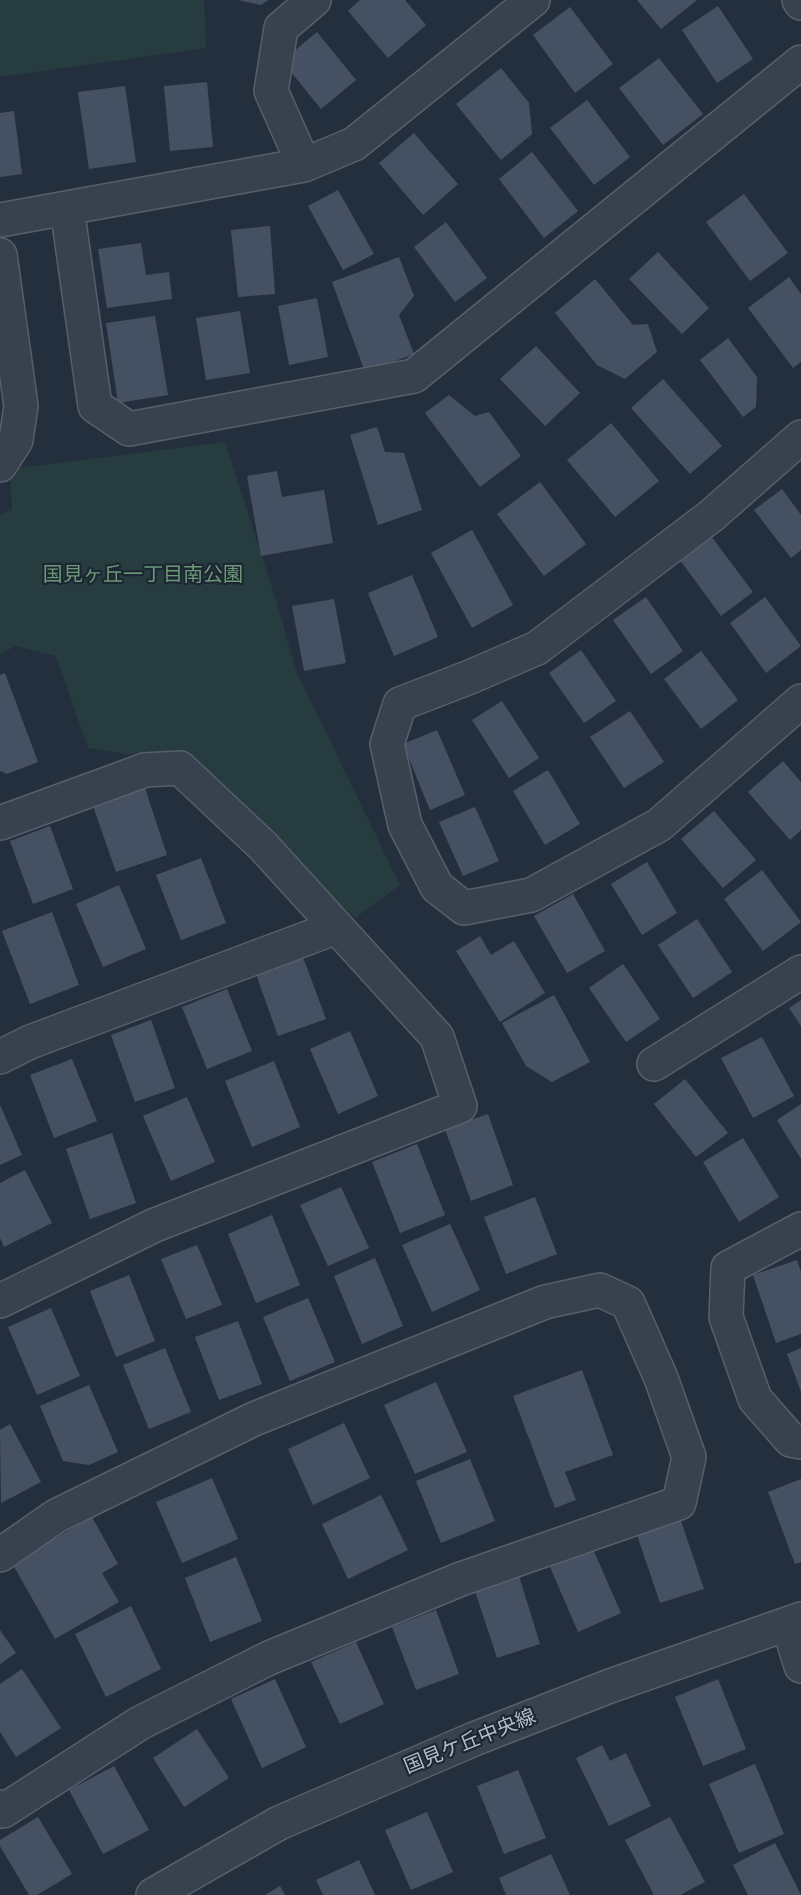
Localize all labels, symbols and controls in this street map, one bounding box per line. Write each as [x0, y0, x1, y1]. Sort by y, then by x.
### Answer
park label: 国見ヶ丘一丁目南公園 [43, 563, 243, 587]
street label: 国見ケ丘中央線 [401, 1705, 539, 1779]

